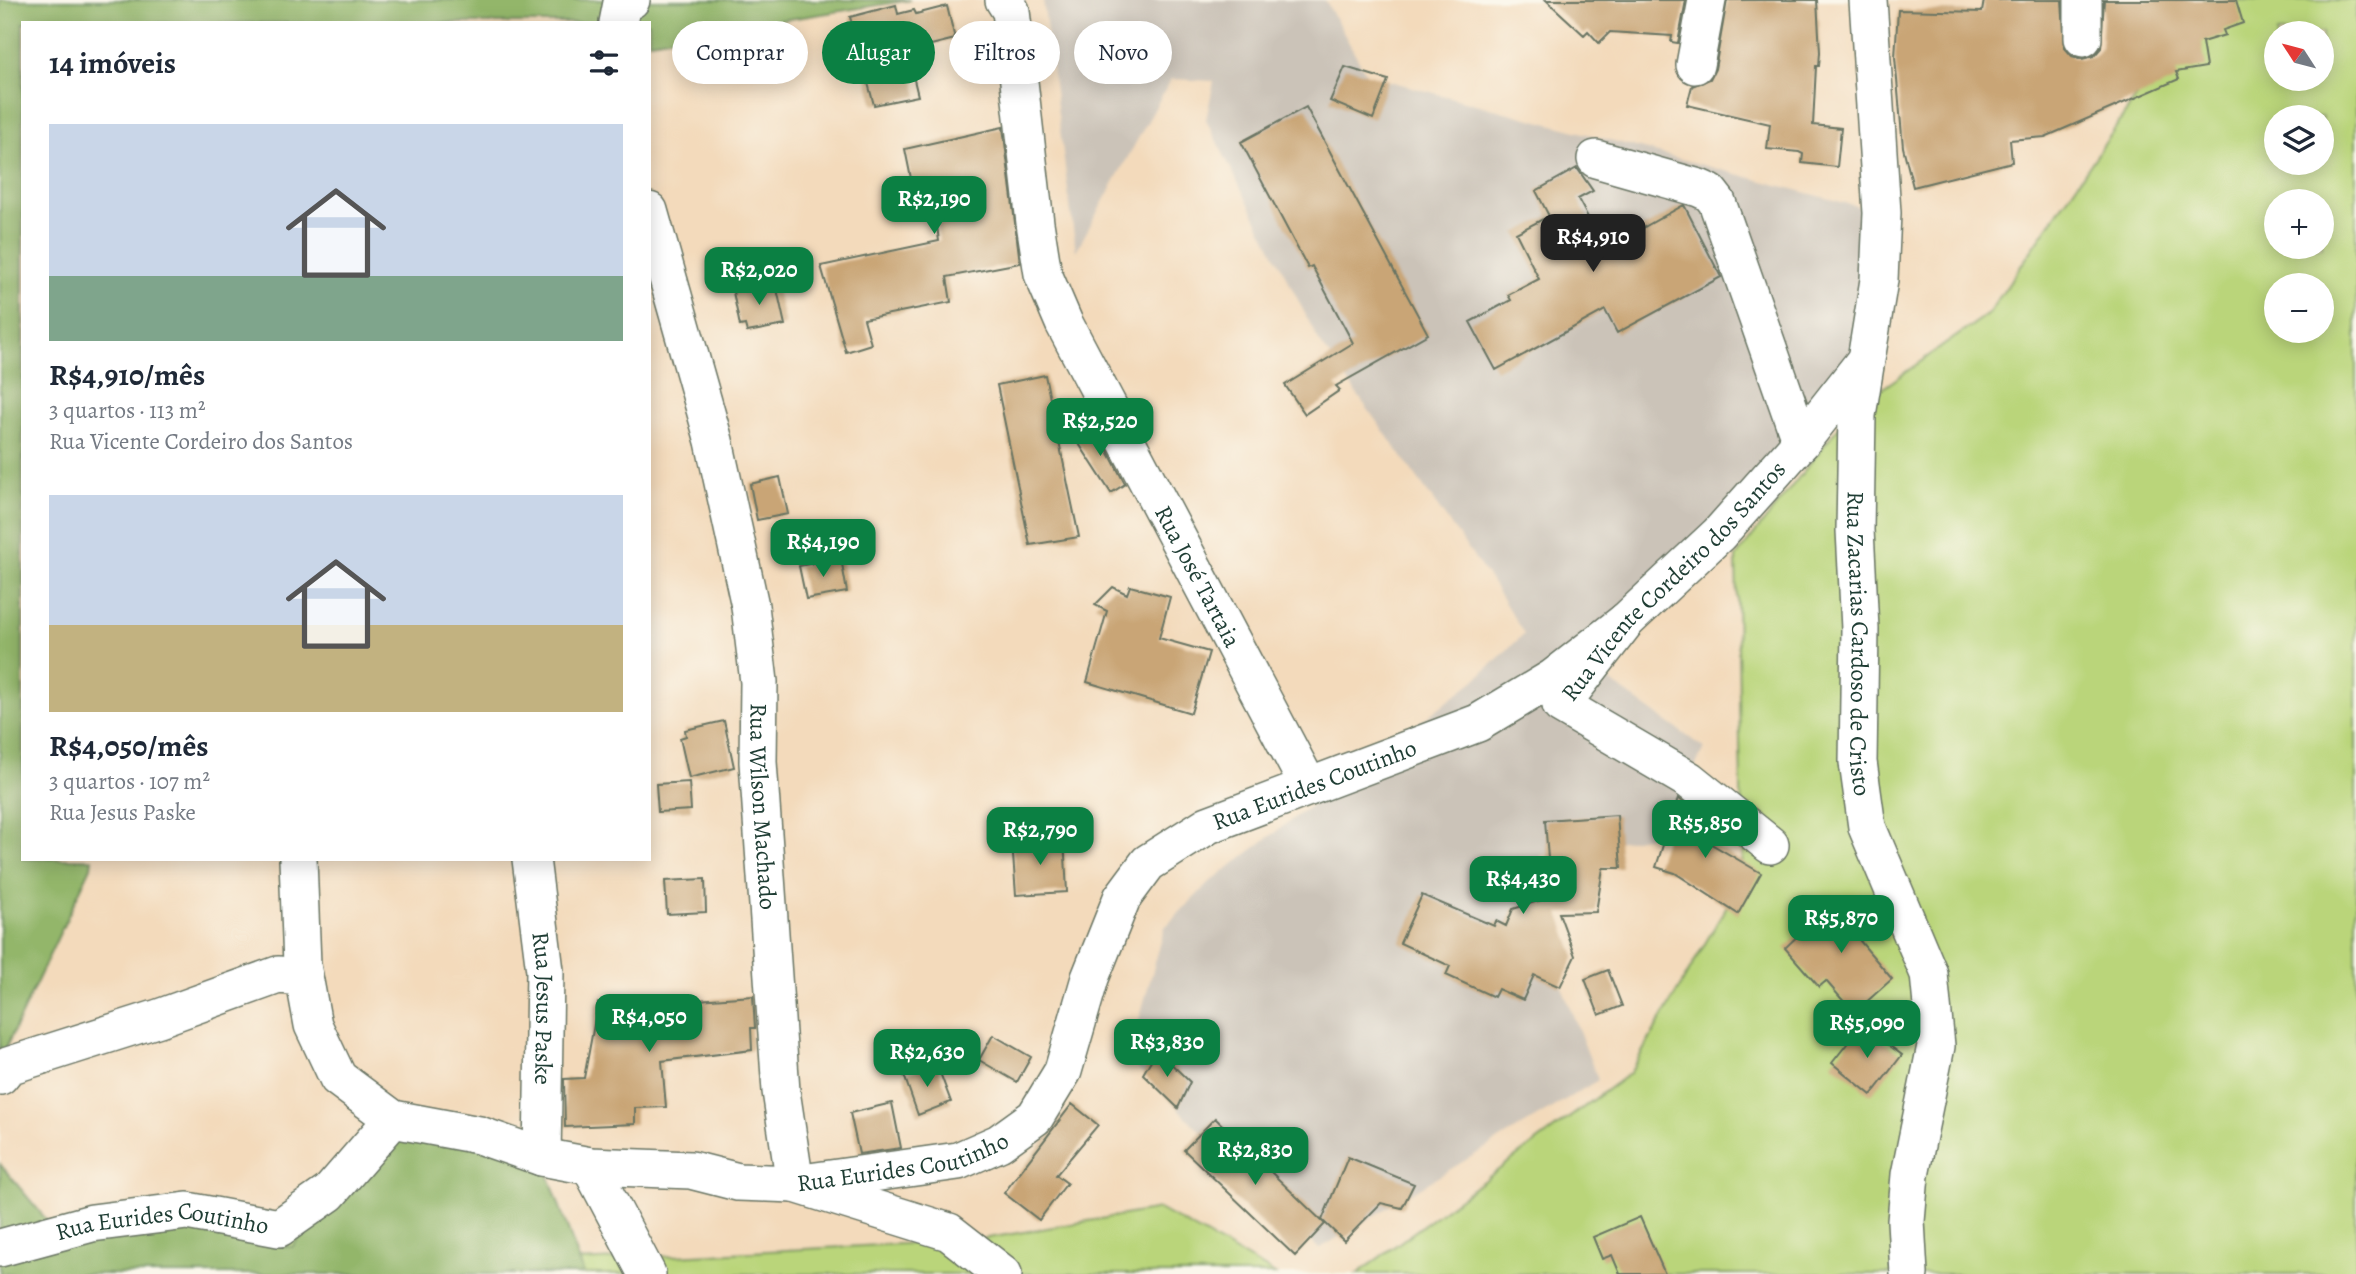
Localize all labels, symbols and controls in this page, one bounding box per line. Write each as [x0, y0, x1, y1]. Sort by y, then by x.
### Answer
chip: Comprar [672, 21, 808, 84]
chip: Alugar [822, 21, 935, 84]
chip: Filtros [949, 21, 1060, 84]
chip: Novo [1074, 21, 1172, 84]
north arrow [2264, 21, 2334, 91]
map controls [2264, 21, 2334, 343]
text: 14 imóveis [49, 43, 176, 83]
icon: filters [585, 44, 623, 82]
button: layers [2264, 105, 2334, 175]
icon: home [273, 170, 399, 296]
pin: R$2,190 [869, 176, 999, 236]
text: R$2,190 [897, 183, 971, 214]
button: + [2264, 189, 2334, 259]
pin: R$4,910 [1528, 215, 1658, 274]
text: R$4,910 [1557, 221, 1629, 252]
pin: R$2,020 [694, 247, 824, 307]
text: R$2,020 [720, 254, 798, 285]
button: − [2264, 273, 2334, 343]
text: R$4,910/mês [49, 355, 205, 395]
text: 3 quartos · 113 m² [49, 395, 205, 426]
pin: R$2,520 [1035, 398, 1165, 458]
text: R$2,520 [1062, 405, 1138, 436]
text: Rua Vicente Cordeiro dos Santos [49, 426, 353, 457]
street label: Rua Vicente Cordeiro dos Santos [1554, 454, 1793, 708]
street label: Rua Zacarias Cardoso de Cristo [1839, 491, 1879, 798]
street label: Rua José Tartaia [1147, 500, 1249, 654]
pin: R$4,190 [758, 520, 888, 579]
text: R$4,190 [787, 526, 859, 557]
icon: home [273, 541, 399, 667]
street label: Rua Wilson Machado [742, 703, 784, 911]
text: R$4,050/mês [49, 726, 208, 766]
street label: Rua Eurides Coutinho [1208, 732, 1421, 838]
text: 3 quartos · 107 m² [49, 766, 210, 797]
text: Rua Jesus Paske [49, 797, 196, 828]
pin: R$5,850 [1640, 800, 1770, 860]
text: R$5,850 [1668, 807, 1742, 838]
pin: R$2,790 [975, 808, 1105, 867]
text: R$2,790 [1003, 814, 1077, 845]
pin: R$4,430 [1458, 856, 1588, 916]
text: R$4,430 [1486, 863, 1560, 894]
pin: R$5,870 [1776, 895, 1906, 955]
text: R$5,870 [1804, 902, 1878, 933]
street label: Rua Jesus Paske [524, 930, 561, 1085]
pin: R$4,050 [584, 995, 714, 1054]
pin: R$5,090 [1802, 1000, 1932, 1060]
text: R$4,050 [611, 1001, 687, 1032]
text: R$5,090 [1829, 1007, 1905, 1038]
pin: R$3,830 [1102, 1020, 1232, 1079]
text: R$3,830 [1130, 1026, 1204, 1057]
pin: R$2,630 [862, 1030, 992, 1089]
text: R$2,630 [890, 1036, 964, 1067]
street label: Rua Eurides Coutinho [795, 1125, 1015, 1200]
pin: R$2,830 [1190, 1128, 1320, 1187]
text: R$2,830 [1217, 1134, 1293, 1165]
street label: Rua Eurides Coutinho [52, 1194, 271, 1248]

